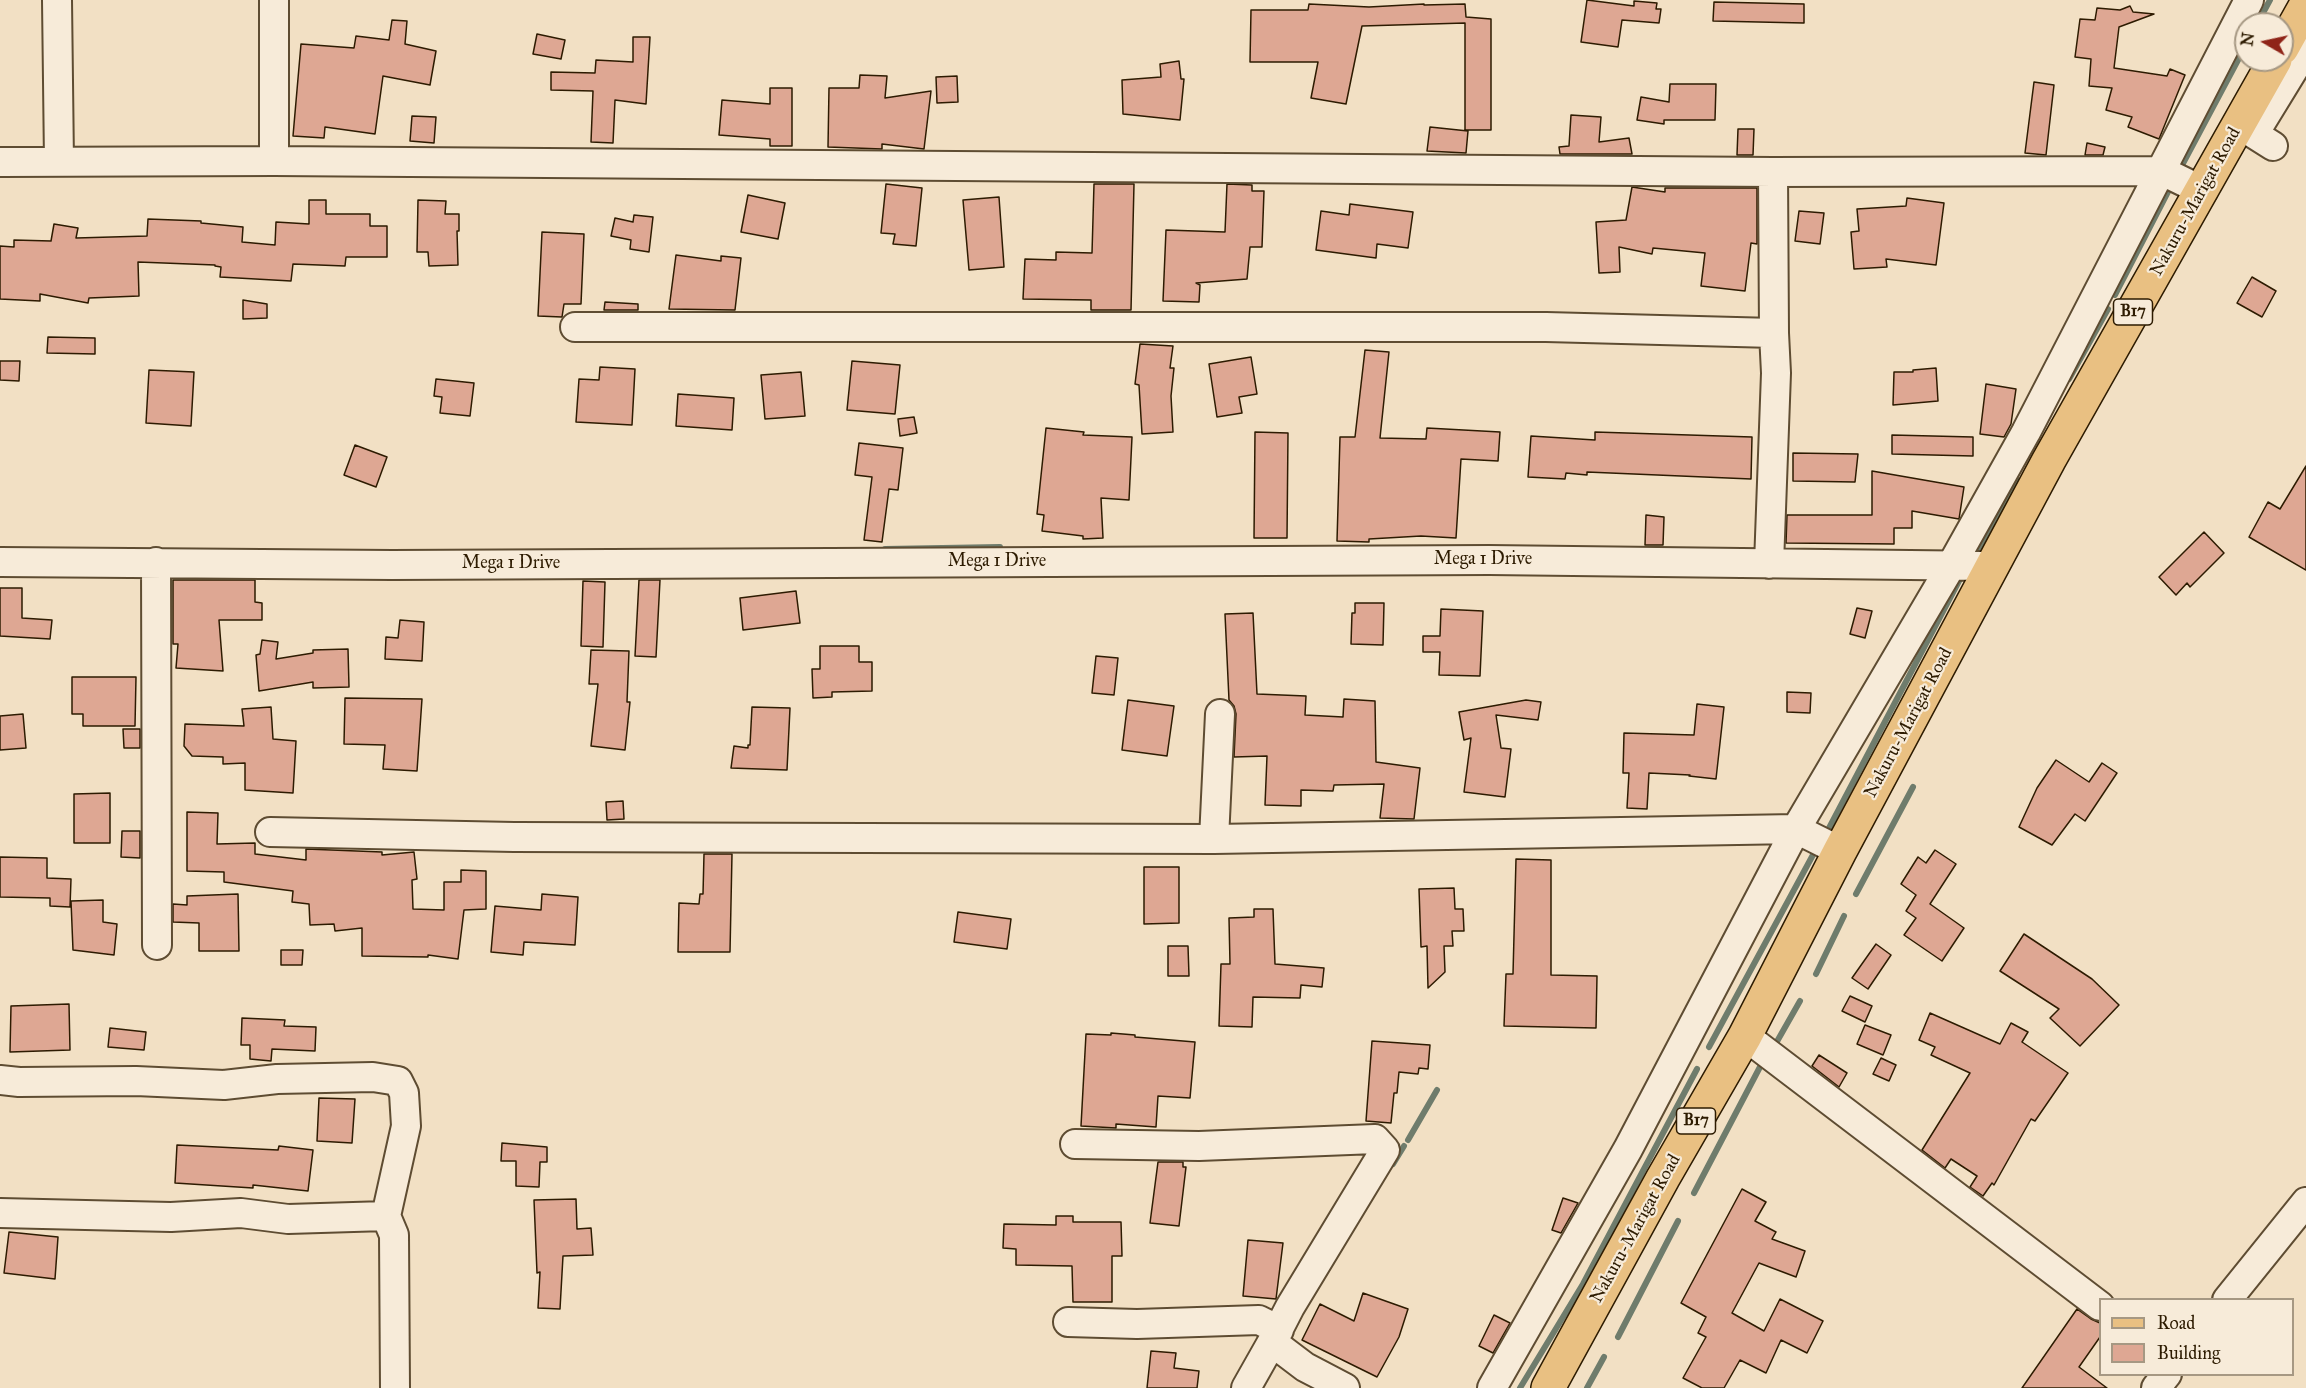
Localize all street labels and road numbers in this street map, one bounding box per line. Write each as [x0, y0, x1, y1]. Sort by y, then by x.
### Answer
street label: Nakuru-Marigat Road [2146, 124, 2246, 280]
road number: B17 [2114, 299, 2152, 325]
street label: Mega 1 Drive [1434, 549, 1532, 571]
street label: Mega 1 Drive [948, 551, 1046, 573]
street label: Mega 1 Drive [462, 553, 560, 575]
street label: Nakuru-Marigat Road [1860, 644, 1958, 802]
road number: B17 [1676, 1108, 1716, 1134]
street label: Nakuru-Marigat Road [1586, 1151, 1686, 1307]

